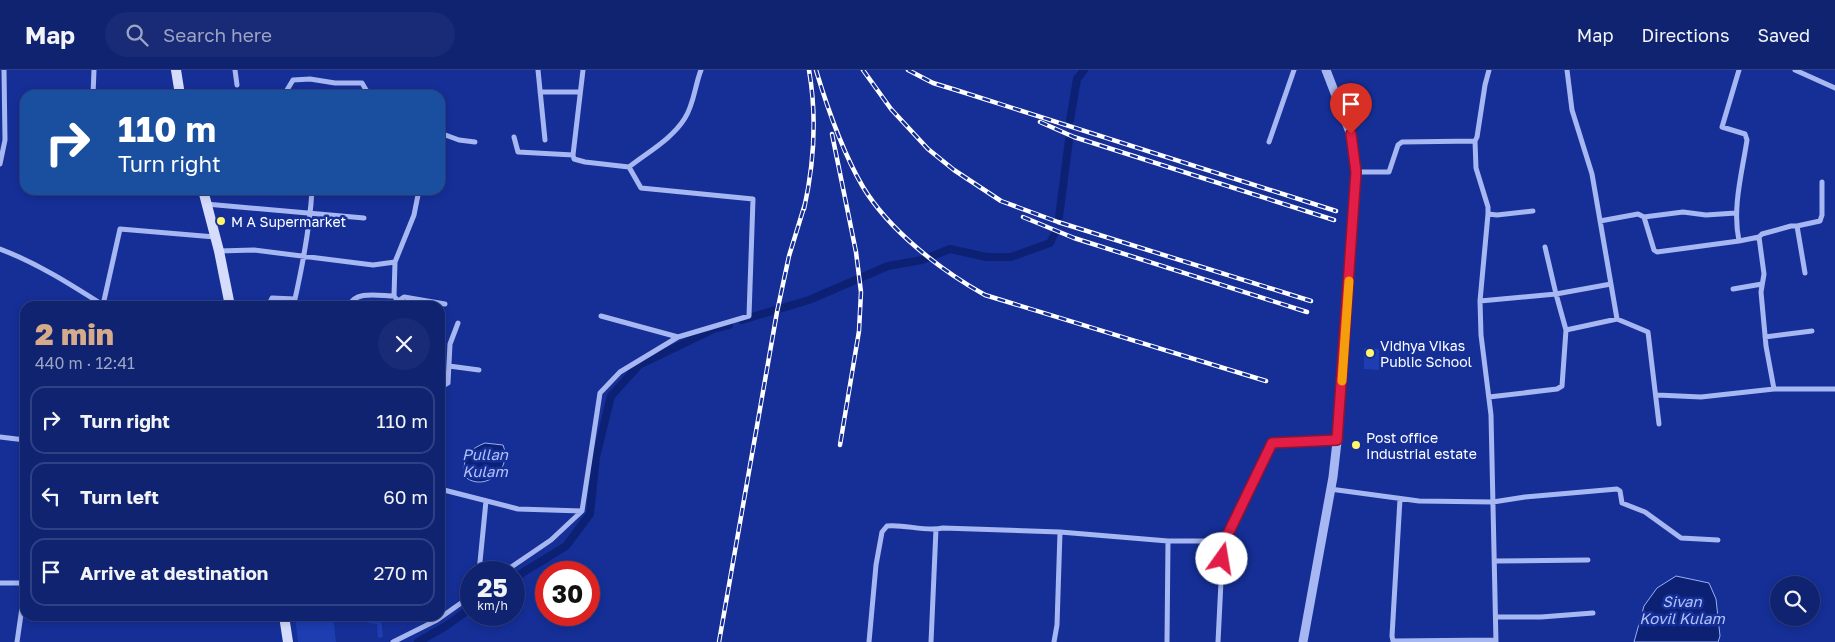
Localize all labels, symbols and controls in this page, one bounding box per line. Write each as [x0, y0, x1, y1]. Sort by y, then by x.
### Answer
search box [105, 12, 455, 57]
text: Map [25, 20, 75, 49]
icon: search [123, 21, 151, 49]
text: Search here [163, 23, 272, 46]
text: Map [1577, 24, 1613, 46]
text: Directions [1641, 24, 1729, 46]
text: Saved [1757, 24, 1810, 46]
pin [1330, 83, 1372, 134]
icon: arrive [1337, 90, 1365, 118]
text: 110 m [118, 108, 216, 150]
icon: right [35, 110, 100, 175]
text: Turn right [118, 150, 221, 177]
place label: M A Supermarket [231, 213, 346, 230]
marker: M A Supermarket [215, 215, 227, 227]
text: 2 min [35, 316, 114, 352]
button: close [378, 318, 430, 370]
place label: Vidhya Vikas Public School [1380, 337, 1472, 370]
marker: Vidhya Vikas Public School [1364, 347, 1376, 359]
text: 440 m · 12:41 [35, 353, 135, 373]
icon: right [37, 406, 65, 434]
text: Turn right [80, 409, 170, 432]
text: 110 m [376, 409, 428, 432]
place label: Post office Industrial estate [1366, 429, 1477, 462]
marker: Post office Industrial estate [1350, 439, 1362, 451]
water label: Pullan Kulam [462, 445, 509, 480]
icon: left [37, 482, 65, 510]
text: Turn left [80, 485, 159, 508]
text: 60 m [383, 485, 428, 508]
position arrow [1195, 532, 1247, 584]
icon: arrive [37, 558, 65, 586]
text: Arrive at destination [80, 561, 268, 584]
text: 270 m [374, 561, 428, 584]
speed limit sign: 30 [535, 561, 600, 626]
text: 25 [477, 572, 508, 603]
map controls [1770, 576, 1820, 626]
button: search [1770, 576, 1820, 626]
water label: Sivan Kovil Kulam [1639, 592, 1725, 627]
text: km/h [477, 598, 508, 613]

